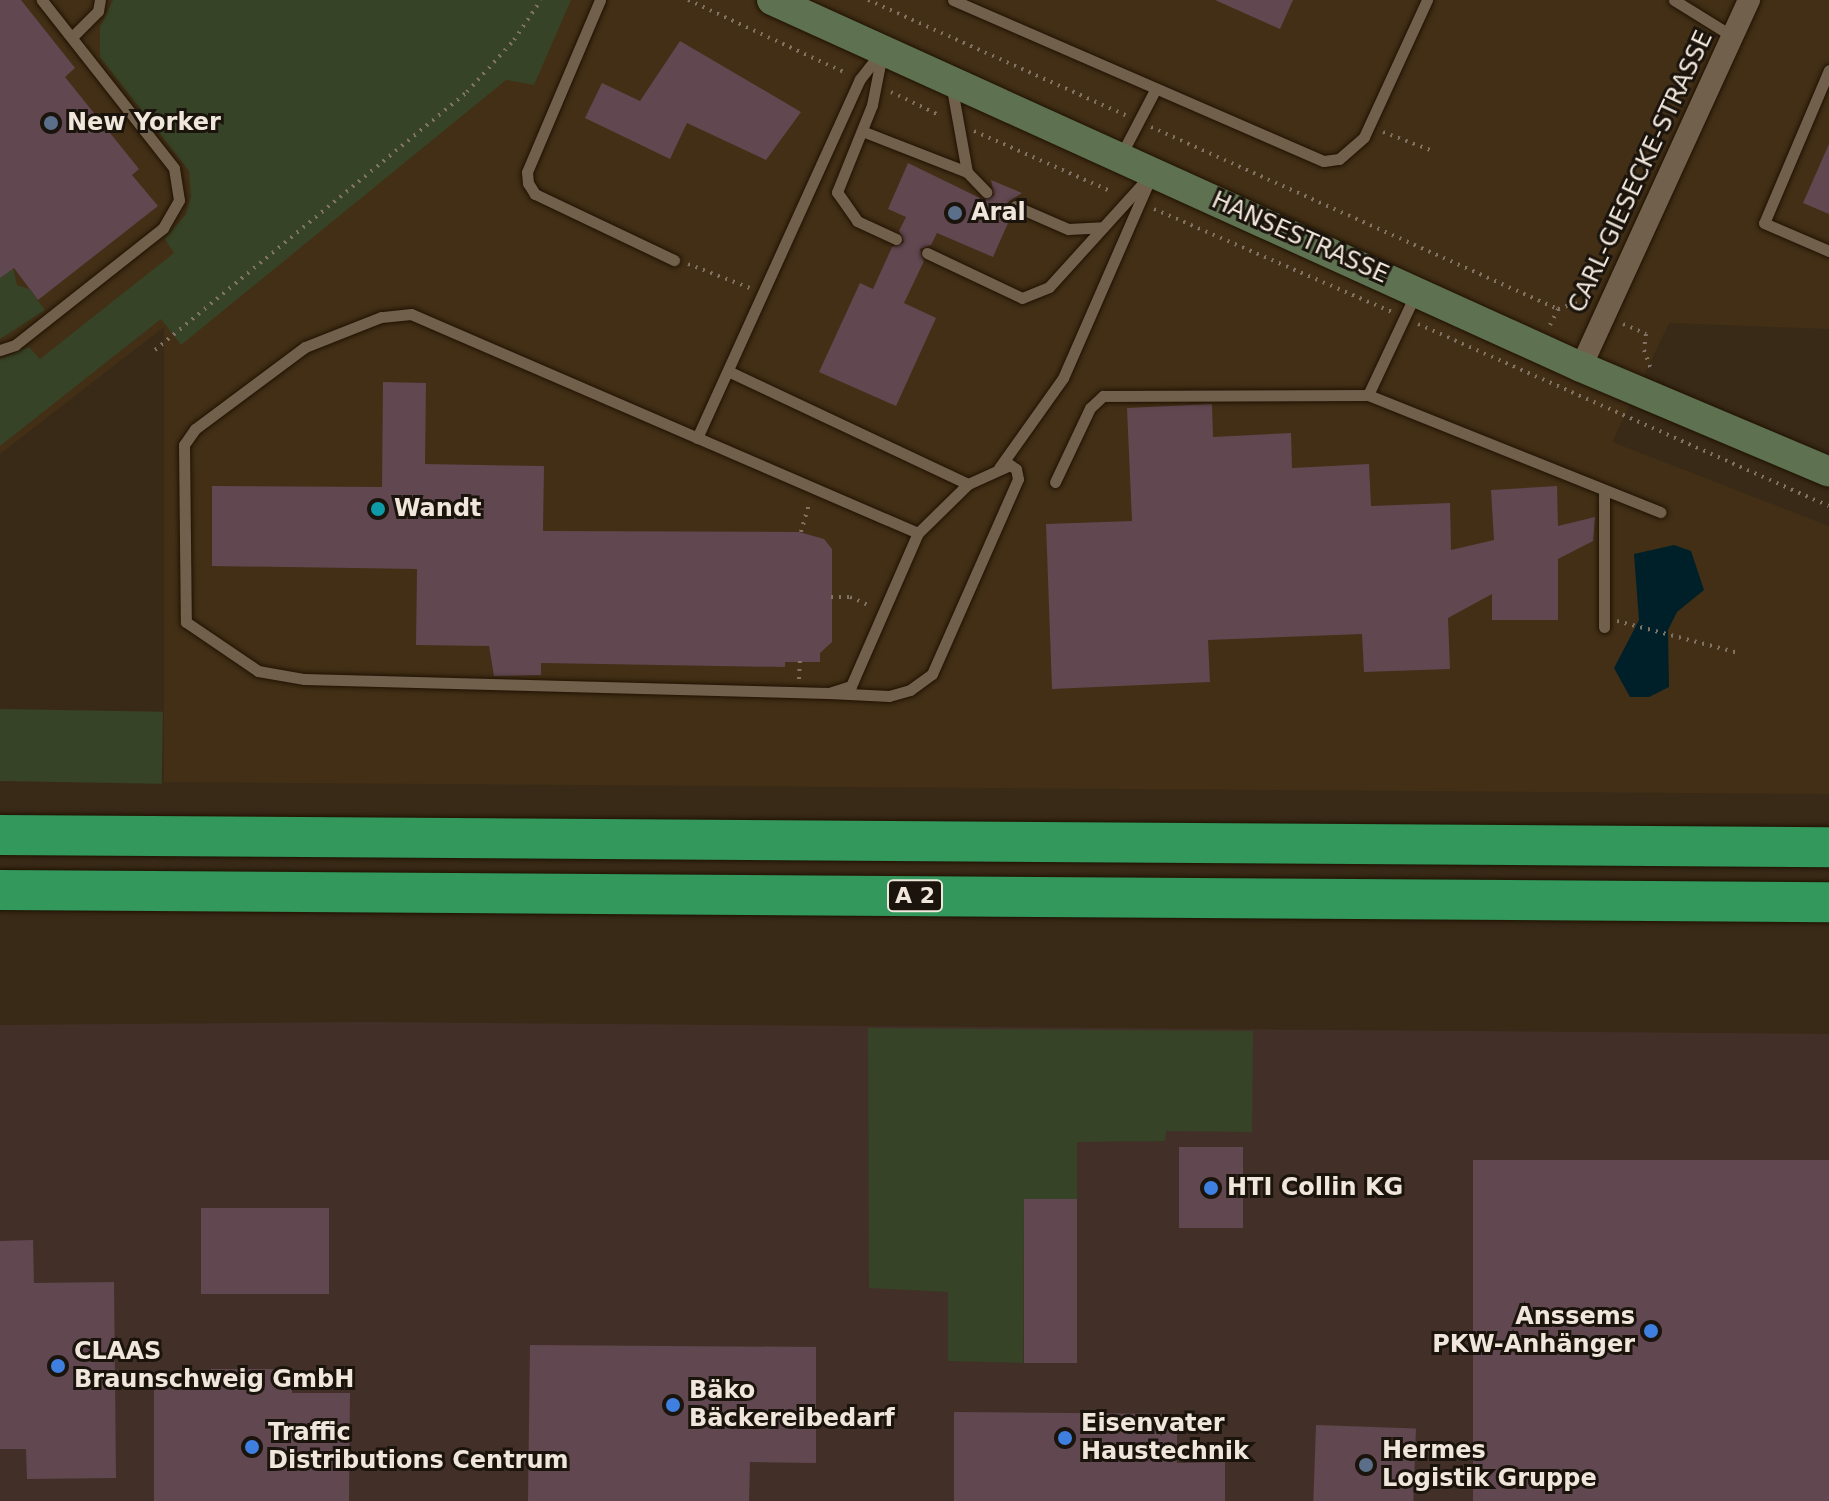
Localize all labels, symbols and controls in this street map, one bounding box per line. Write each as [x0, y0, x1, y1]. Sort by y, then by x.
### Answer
street label: CARL-GIESECKE-STRASSE [1563, 27, 1719, 317]
place label: New Yorker [67, 109, 221, 137]
marker: New Yorker [42, 114, 60, 132]
street label: HANSESTRASSE [1207, 186, 1393, 290]
place label: Aral [971, 199, 1026, 227]
marker: Aral [946, 204, 964, 222]
place label: Wandt [394, 495, 482, 523]
marker: Wandt [369, 500, 387, 518]
road number: A 2 [887, 878, 943, 914]
place label: HTI Collin KG [1227, 1174, 1403, 1202]
marker: HTI Collin KG [1202, 1179, 1220, 1197]
place label: Anssems PKW-Anhänger [1432, 1303, 1635, 1359]
marker: Anssems PKW-Anhänger [1642, 1322, 1660, 1340]
place label: CLAAS Braunschweig GmbH [74, 1338, 354, 1394]
marker: CLAAS Braunschweig GmbH [49, 1357, 67, 1375]
place label: Bäko Bäckereibedarf [689, 1377, 895, 1433]
marker: Bäko Bäckereibedarf [664, 1396, 682, 1414]
place label: Eisenvater Haustechnik [1081, 1410, 1249, 1466]
place label: Traffic Distributions Centrum [268, 1419, 569, 1475]
marker: Eisenvater Haustechnik [1056, 1429, 1074, 1447]
place label: Hermes Logistik Gruppe [1382, 1437, 1597, 1493]
marker: Traffic Distributions Centrum [243, 1438, 261, 1456]
marker: Hermes Logistik Gruppe [1357, 1456, 1375, 1474]

